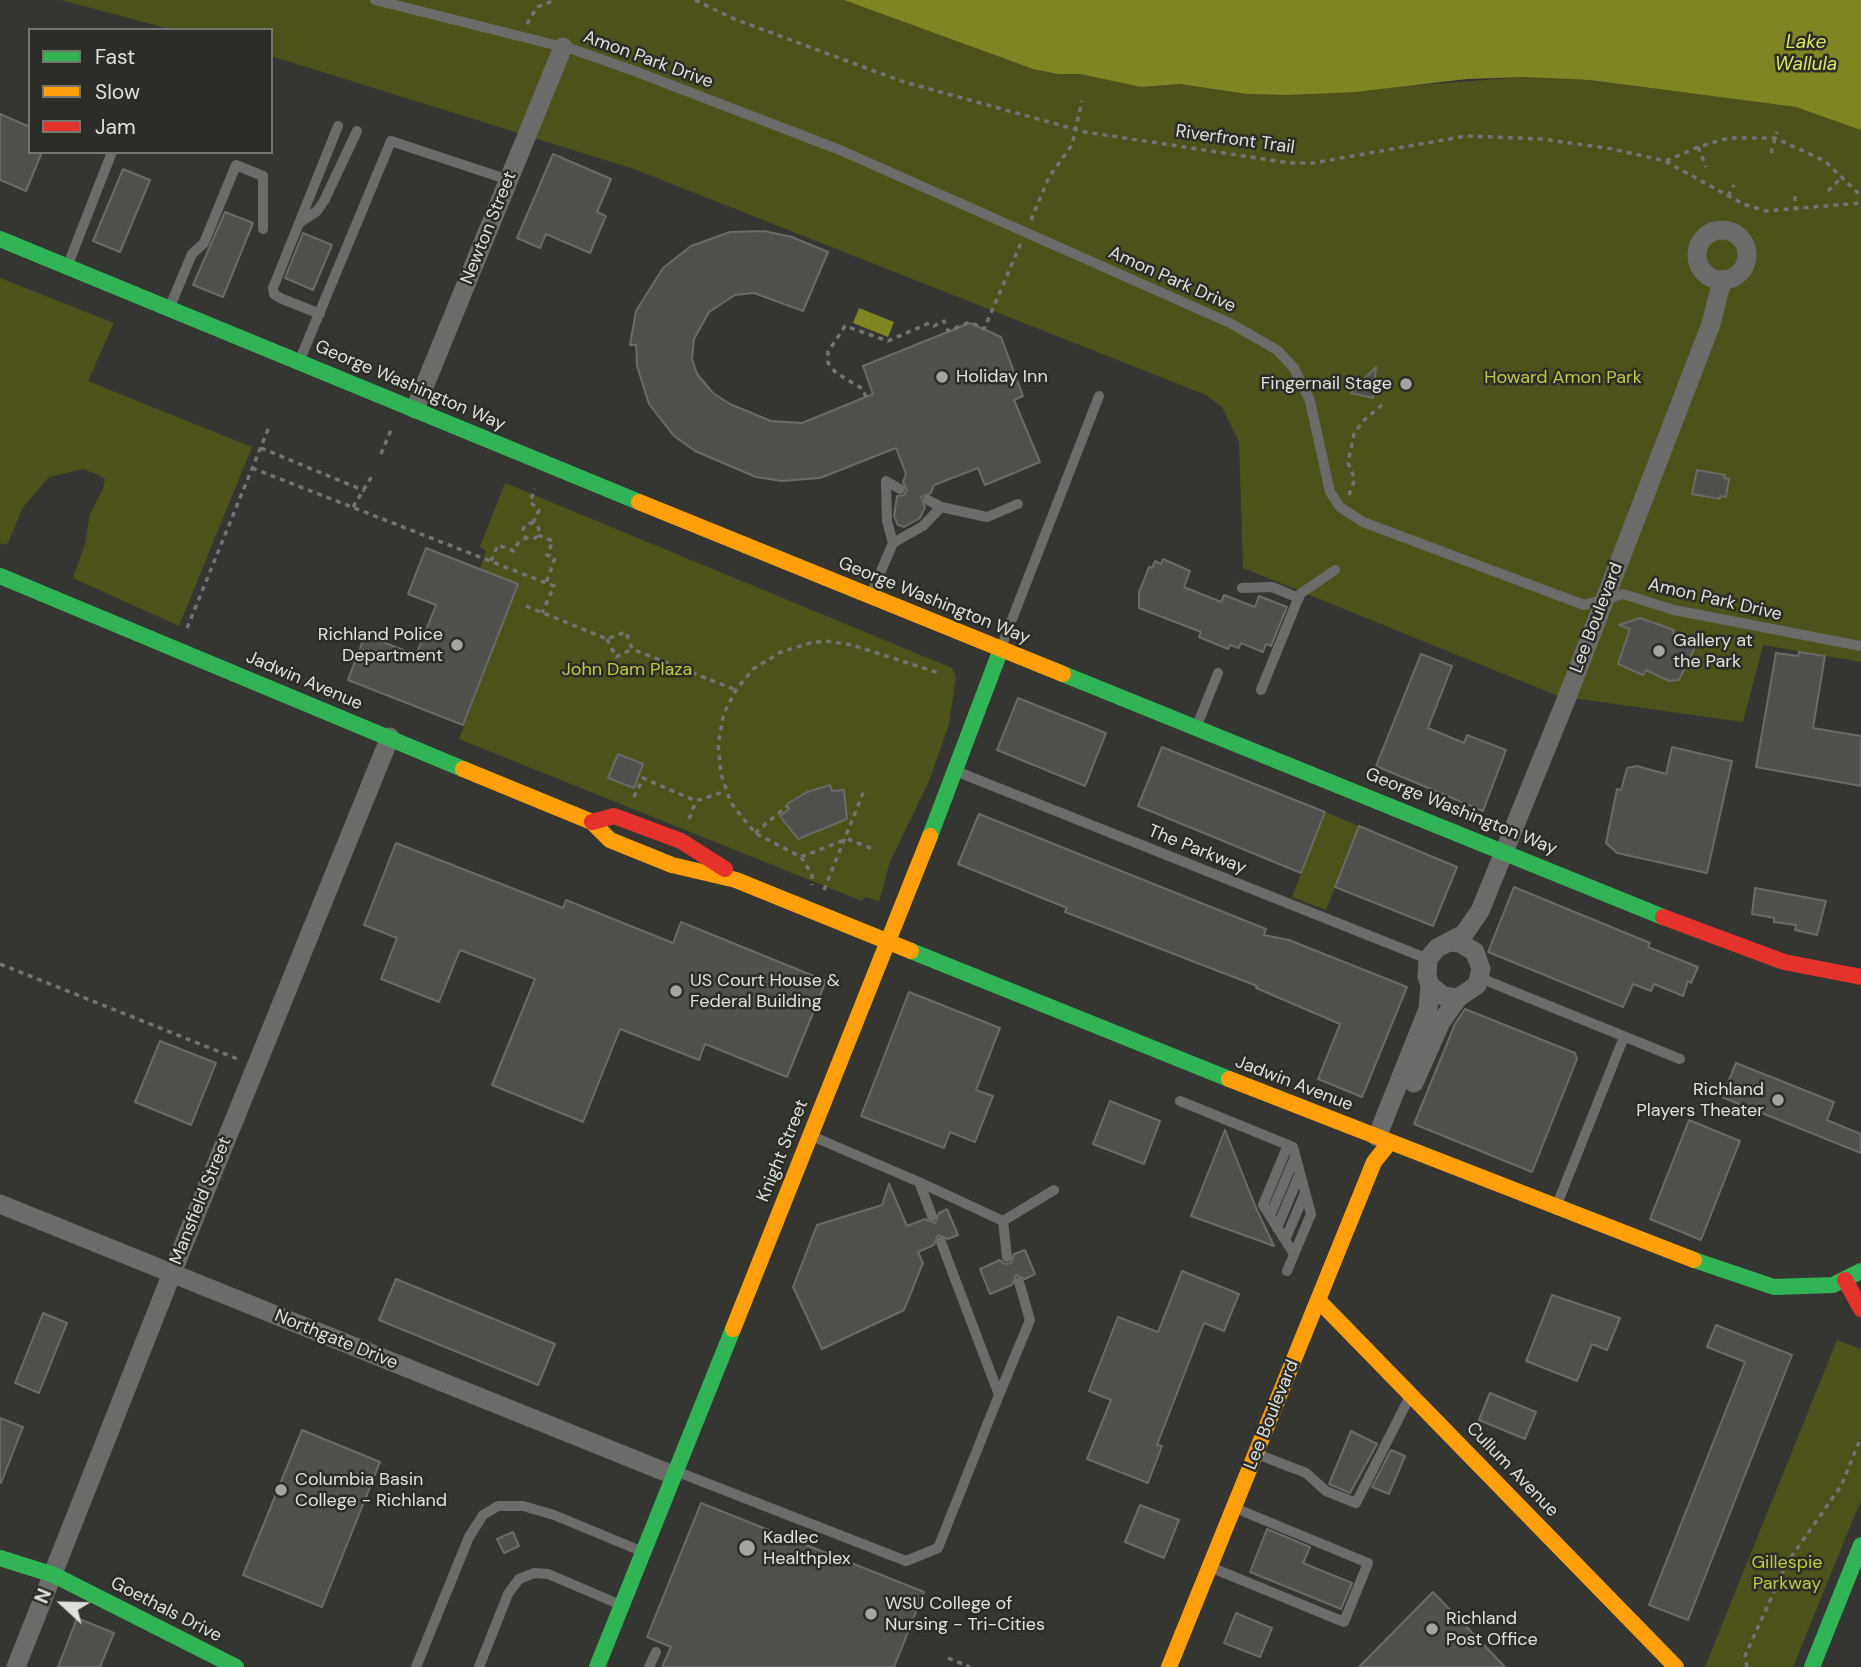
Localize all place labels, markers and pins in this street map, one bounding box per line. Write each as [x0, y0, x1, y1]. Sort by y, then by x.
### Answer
place label: Holiday Inn [956, 366, 1048, 388]
marker: Holiday Inn [934, 369, 950, 385]
place label: Fingernail Stage [1261, 373, 1392, 395]
marker: Fingernail Stage [1398, 376, 1414, 392]
place label: Richland Police Department [318, 624, 443, 666]
place label: Gallery at the Park [1673, 630, 1753, 672]
marker: Richland Police Department [449, 637, 465, 653]
marker: Gallery at the Park [1651, 643, 1667, 659]
place label: US Court House & Federal Building [690, 970, 840, 1012]
marker: US Court House & Federal Building [668, 983, 684, 999]
place label: Richland Players Theater [1636, 1079, 1764, 1122]
marker: Richland Players Theater [1770, 1092, 1786, 1108]
place label: Columbia Basin College - Richland [295, 1469, 447, 1512]
marker: Columbia Basin College - Richland [273, 1482, 289, 1498]
place label: Kadlec Healthplex [763, 1527, 851, 1570]
marker: Kadlec Healthplex [737, 1538, 757, 1558]
place label: WSU College of Nursing - Tri-Cities [885, 1593, 1045, 1636]
marker: WSU College of Nursing - Tri-Cities [863, 1606, 879, 1622]
place label: Richland Post Office [1446, 1608, 1538, 1650]
marker: Richland Post Office [1424, 1621, 1440, 1637]

